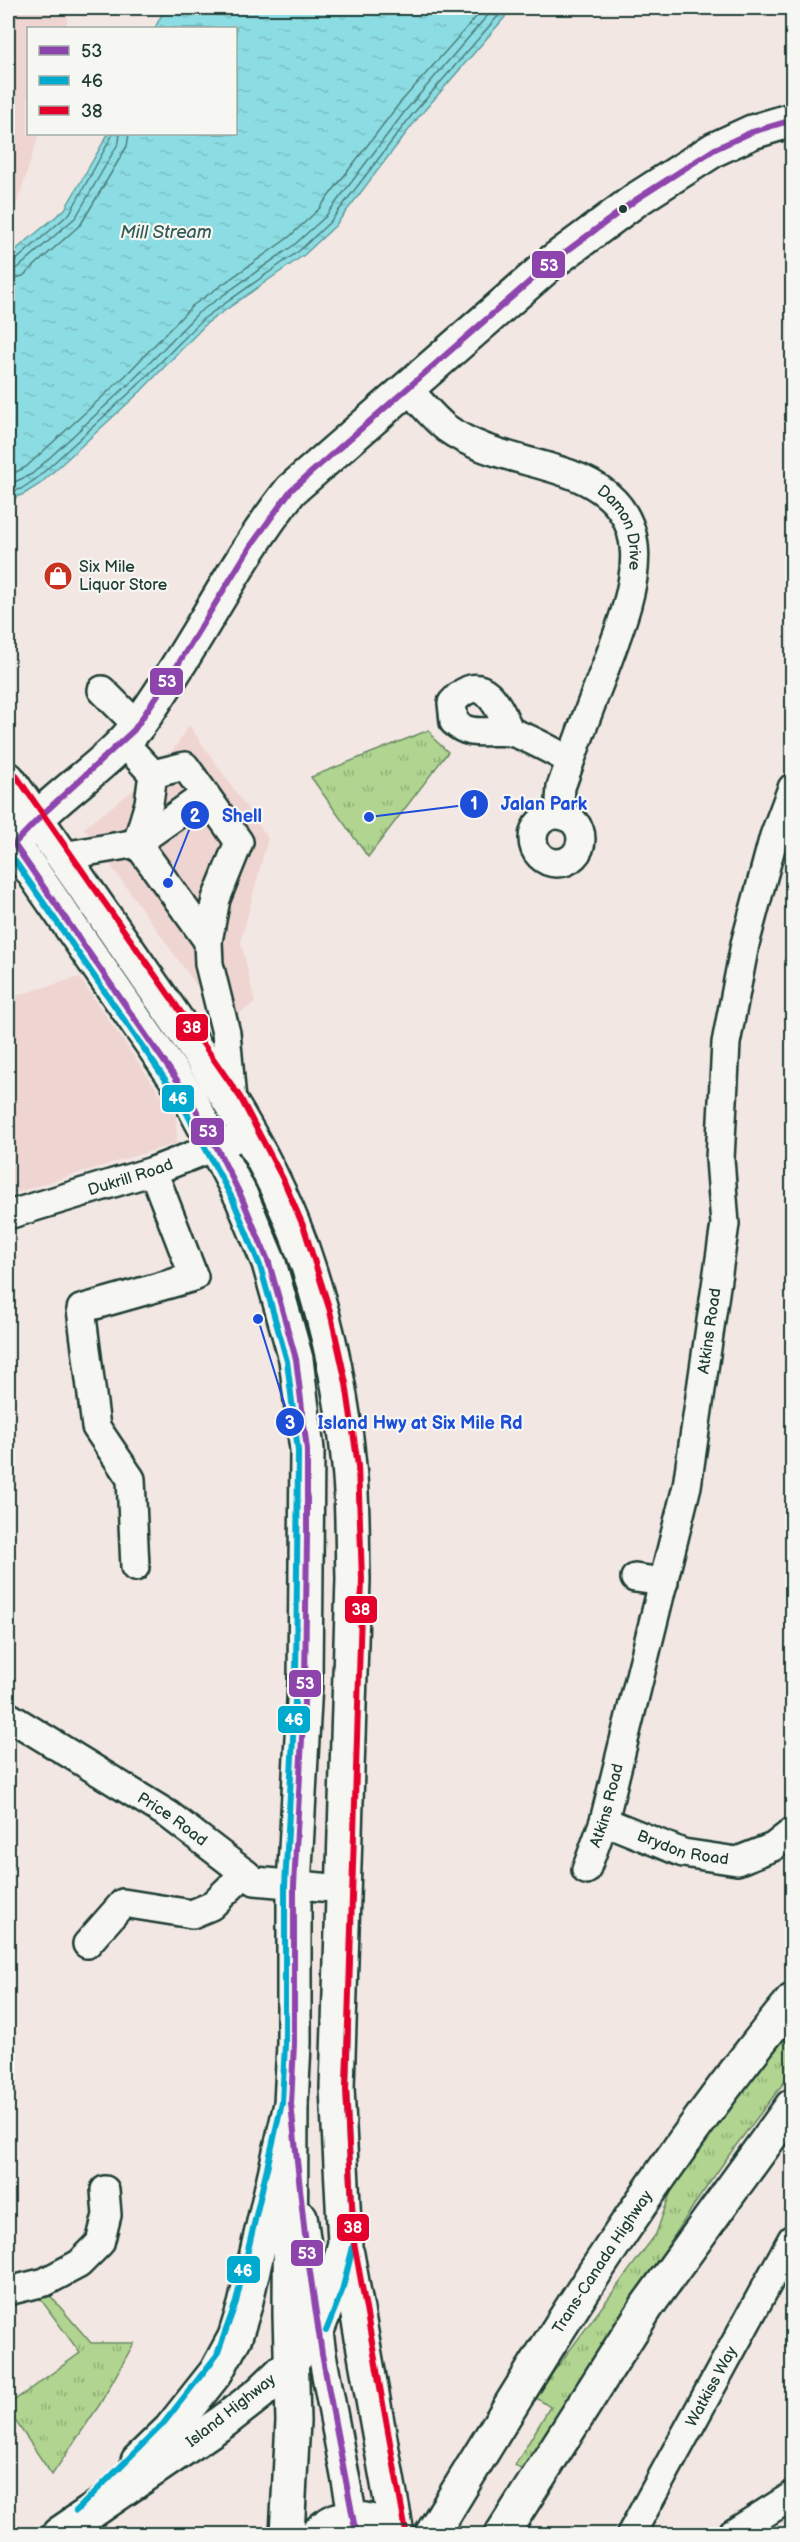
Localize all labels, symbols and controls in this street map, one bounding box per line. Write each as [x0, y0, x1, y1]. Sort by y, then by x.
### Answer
legend [27, 27, 237, 135]
text: 53 [81, 41, 102, 62]
text: 46 [81, 71, 103, 92]
text: 38 [81, 101, 103, 122]
unlabelled marker [617, 203, 629, 215]
water label: Mill Stream [120, 222, 212, 243]
line badge: 53 [531, 250, 566, 279]
text: 53 [540, 257, 558, 276]
street label: Damon Drive [594, 481, 644, 571]
place label: Six Mile Liquor Store [79, 558, 168, 595]
shop icon: Six Mile Liquor Store [42, 560, 74, 592]
line badge: 53 [149, 667, 184, 696]
text: 53 [158, 673, 176, 692]
callout: Jalan Park [459, 786, 599, 822]
text: 1 [470, 794, 478, 815]
text: Jalan Park [501, 794, 588, 815]
callout: Shell [180, 797, 274, 833]
text: 2 [190, 806, 201, 827]
text: Shell [222, 806, 262, 827]
line badge: 38 [175, 1013, 209, 1042]
text: 38 [183, 1019, 201, 1038]
line badge: 46 [161, 1084, 195, 1113]
text: 46 [168, 1090, 188, 1109]
line badge: 53 [190, 1117, 225, 1146]
text: 53 [199, 1123, 217, 1142]
street label: Dukrill Road [86, 1155, 176, 1200]
street label: Atkins Road [694, 1287, 725, 1375]
callout: Island Hwy at Six Mile Rd [275, 1404, 535, 1440]
text: 3 [285, 1413, 295, 1434]
text: Island Hwy at Six Mile Rd [317, 1413, 523, 1434]
line badge: 38 [344, 1595, 378, 1624]
text: 38 [352, 1601, 370, 1620]
line badge: 53 [288, 1669, 322, 1698]
text: 53 [296, 1675, 314, 1694]
line badge: 46 [277, 1705, 311, 1734]
text: 46 [284, 1711, 304, 1730]
street label: Atkins Road [586, 1761, 627, 1850]
street label: Price Road [134, 1788, 211, 1850]
street label: Brydon Road [634, 1826, 730, 1869]
street label: Trans-Canada Highway [548, 2186, 657, 2337]
line badge: 38 [336, 2213, 370, 2242]
text: 38 [344, 2219, 362, 2238]
line badge: 53 [290, 2239, 324, 2267]
text: 53 [298, 2245, 316, 2264]
line badge: 46 [226, 2255, 261, 2284]
text: 46 [233, 2262, 253, 2281]
street label: Watkiss Way [682, 2342, 741, 2430]
street label: Island Highway [183, 2370, 280, 2452]

